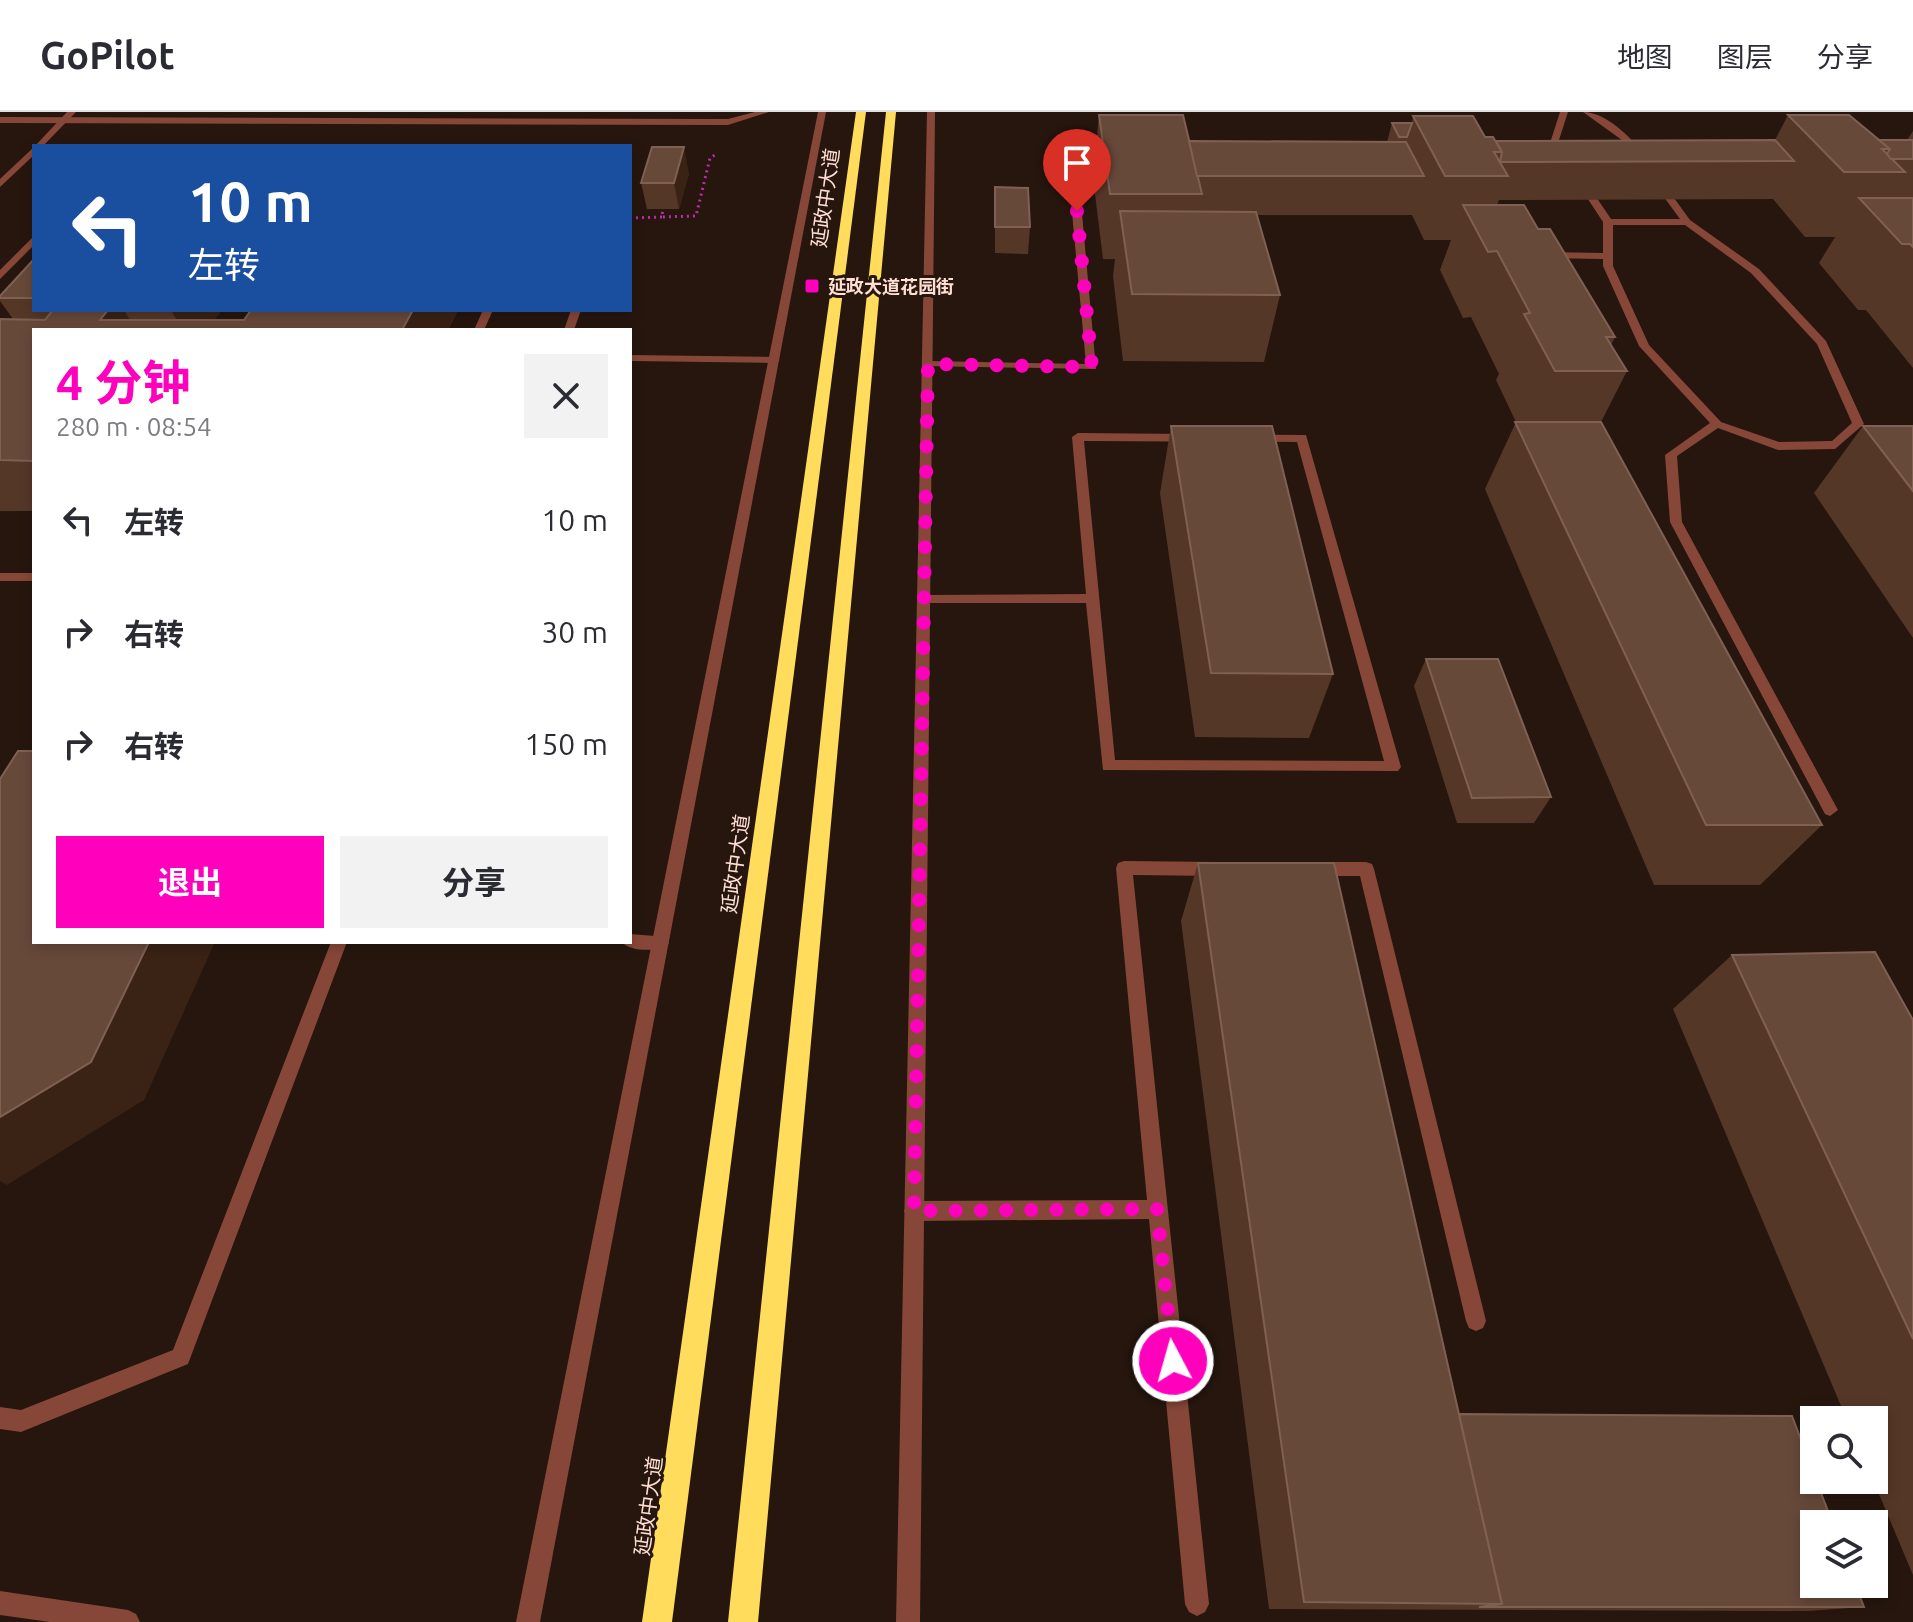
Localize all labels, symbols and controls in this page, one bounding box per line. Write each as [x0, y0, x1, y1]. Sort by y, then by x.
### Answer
text: GoPilot [40, 34, 175, 76]
text: 地图 [1617, 41, 1673, 72]
text: 图层 [1717, 41, 1773, 72]
text: 分享 [1817, 41, 1873, 72]
pin [1043, 129, 1111, 211]
icon: arrive [1055, 141, 1099, 185]
street label: 延政中大道 [807, 147, 843, 249]
text: 10 m [188, 170, 313, 233]
icon: left [56, 176, 160, 280]
text: 左转 [188, 244, 260, 285]
place label: 延政大道花园街 [828, 276, 954, 296]
marker: 延政大道花园街 [803, 277, 821, 295]
button: close [524, 354, 608, 438]
text: 4 分钟 [56, 355, 190, 409]
text: 280 m · 08:54 [56, 412, 212, 441]
icon: left [56, 498, 100, 542]
text: 10 m [541, 503, 608, 537]
text: 左转 [124, 505, 184, 539]
icon: right [56, 610, 100, 654]
text: 30 m [541, 615, 608, 649]
text: 右转 [124, 617, 184, 651]
icon: right [56, 722, 100, 766]
text: 150 m [524, 727, 608, 761]
text: 右转 [124, 729, 184, 763]
street label: 延政中大道 [717, 813, 753, 915]
button: 退出 [56, 836, 324, 928]
button: 分享 [340, 836, 608, 928]
position arrow [1131, 1319, 1215, 1403]
map controls [1800, 1406, 1888, 1598]
button: search [1800, 1406, 1888, 1494]
street label: 延政中大道 [630, 1455, 666, 1557]
button: layers [1800, 1510, 1888, 1598]

